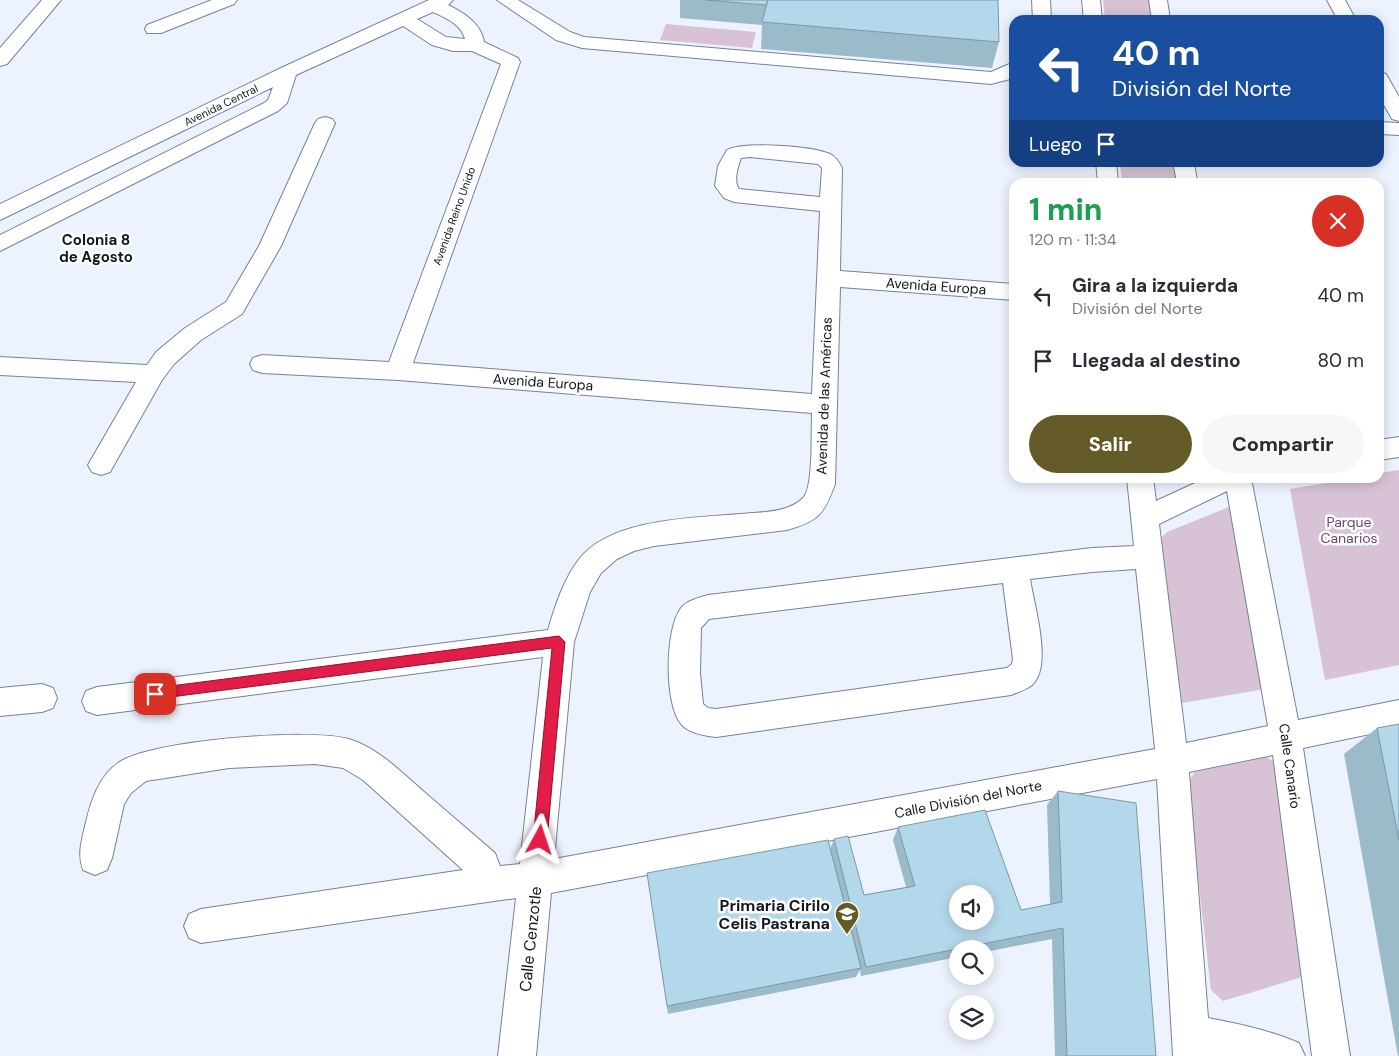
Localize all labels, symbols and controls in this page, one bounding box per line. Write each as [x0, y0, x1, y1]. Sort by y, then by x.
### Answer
text: 40 m [1112, 30, 1201, 76]
icon: left [1029, 35, 1094, 100]
text: División del Norte [1112, 74, 1291, 103]
street label: Avenida Central [182, 81, 260, 129]
icon: arrive [1092, 130, 1120, 158]
text: Luego [1029, 132, 1082, 157]
street label: Avenida Reino Unido [430, 165, 478, 267]
text: 1 min [1029, 190, 1102, 229]
button: close [1312, 195, 1364, 247]
text: 120 m · 11:34 [1029, 229, 1117, 250]
district label: Colonia 8 de Agosto [59, 230, 133, 267]
text: Gira a la izquierda [1072, 273, 1238, 298]
street label: Avenida Europa [885, 274, 987, 298]
icon: left [1029, 282, 1057, 310]
text: 40 m [1317, 283, 1364, 308]
text: División del Norte [1072, 298, 1202, 319]
street label: Avenida de las Américas [812, 317, 836, 475]
icon: arrive [1029, 347, 1057, 375]
text: Llegada al destino [1072, 348, 1241, 373]
text: 80 m [1317, 348, 1364, 373]
street label: Avenida Europa [492, 370, 594, 394]
button: Salir [1029, 415, 1192, 473]
button: Compartir [1202, 415, 1364, 473]
park label: Parque Canarios [1320, 513, 1378, 547]
pin [134, 673, 176, 715]
icon: arrive [141, 680, 169, 708]
street label: Calle Canario [1275, 722, 1305, 810]
street label: Calle División del Norte [893, 776, 1043, 822]
position arrow [513, 813, 565, 865]
street label: Calle Cenzotle [515, 885, 546, 993]
map controls [949, 885, 994, 1040]
button: sound [949, 885, 994, 930]
place label: Primaria Cirilo Celis Pastrana [719, 895, 830, 934]
school or university icon: Primaria Cirilo Celis Pastrana [834, 901, 860, 935]
button: search [949, 940, 994, 985]
button: layers [949, 995, 994, 1040]

